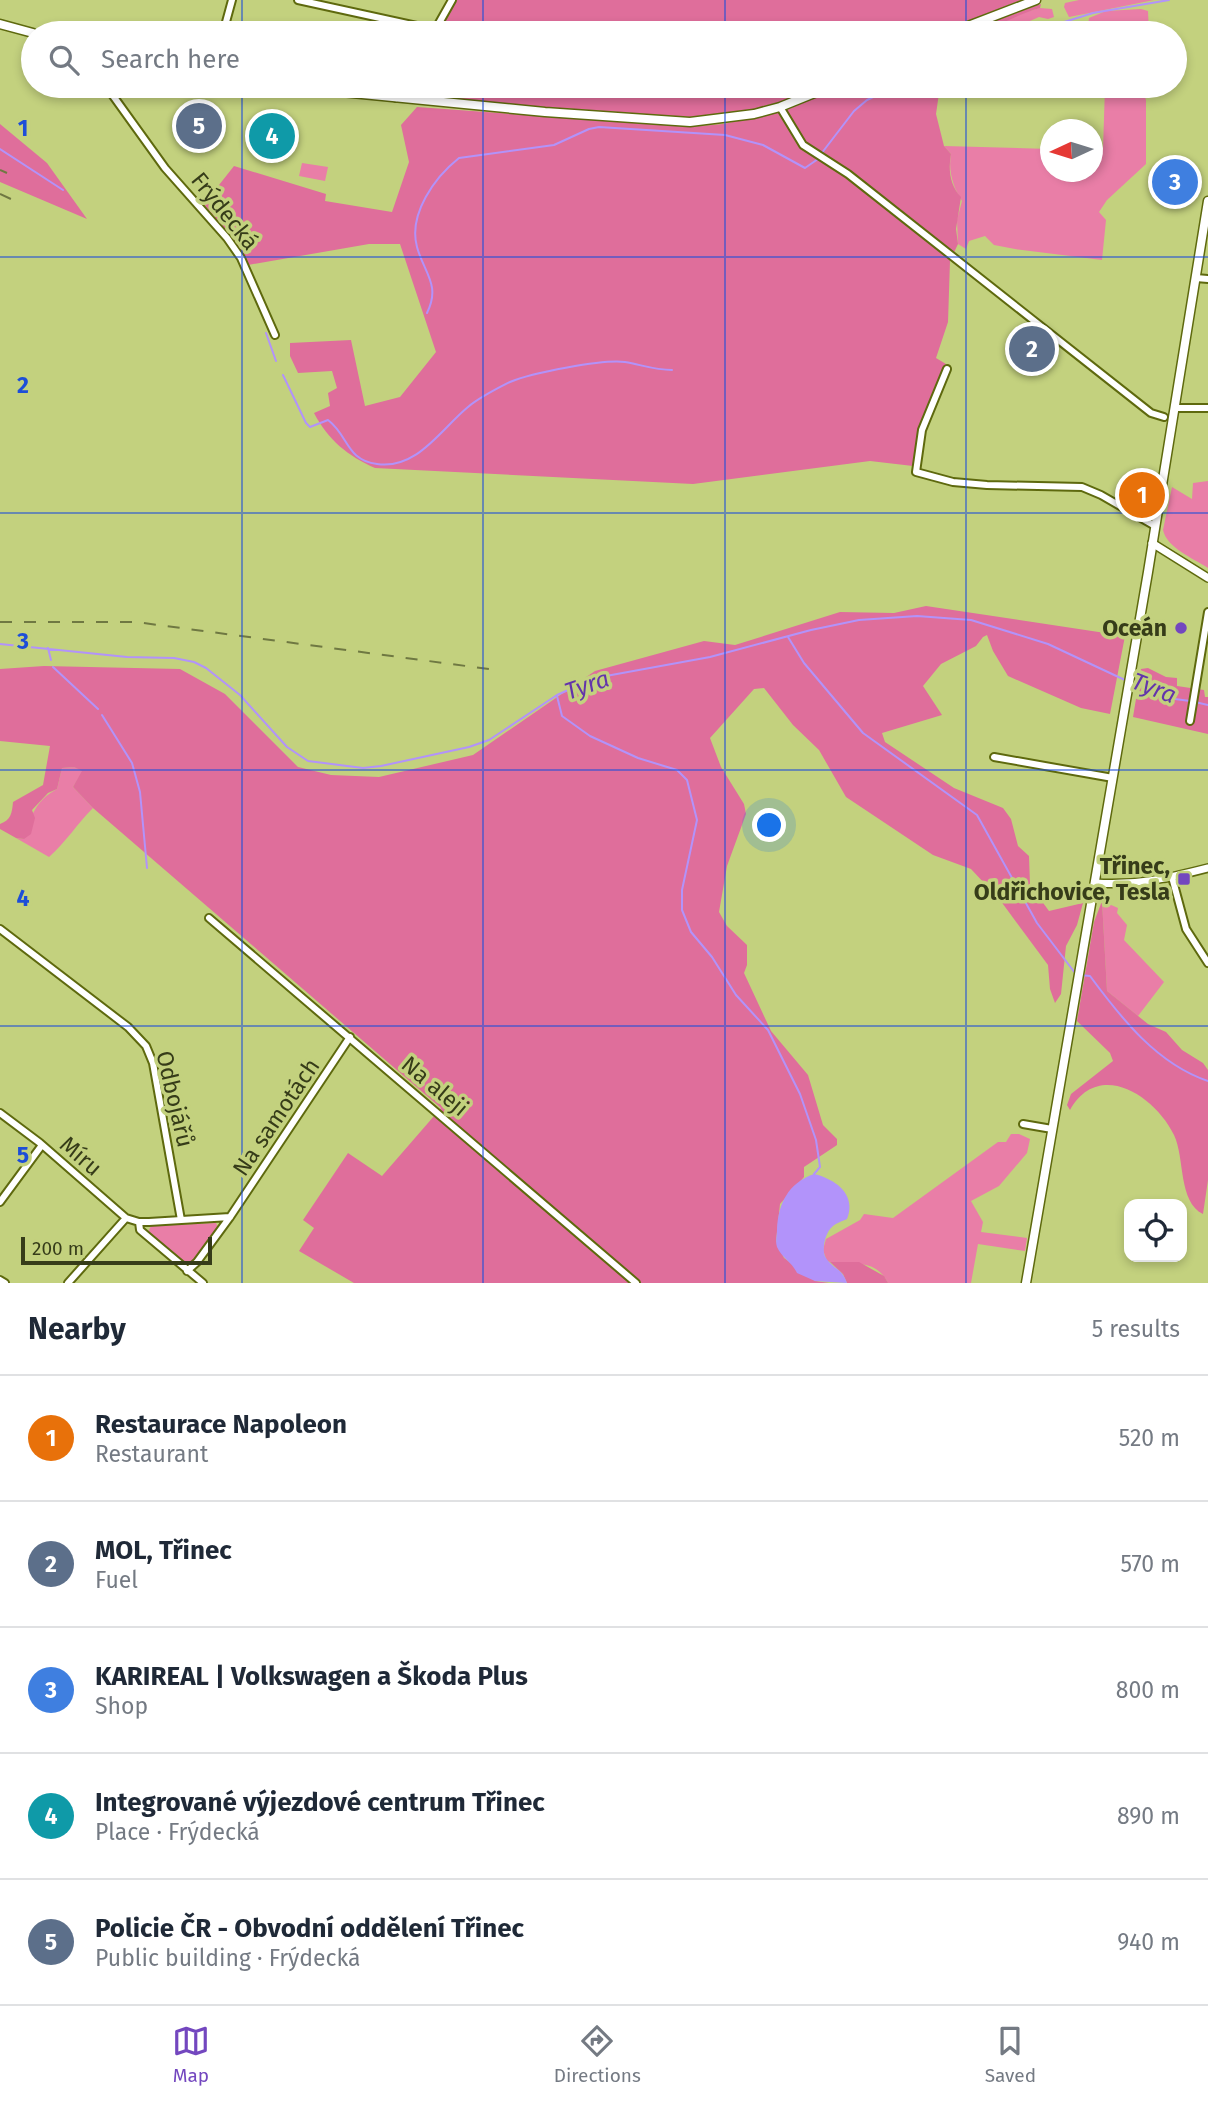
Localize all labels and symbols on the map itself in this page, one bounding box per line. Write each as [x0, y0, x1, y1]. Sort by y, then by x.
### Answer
pin: 5 [176, 100, 222, 152]
pin: 4 [249, 110, 295, 162]
text: 1 [18, 114, 28, 142]
north arrow [1040, 119, 1103, 182]
pin: 3 [1152, 156, 1198, 208]
street label: Frýdecká [185, 167, 265, 255]
pin: 2 [1009, 323, 1055, 375]
text: 2 [17, 371, 29, 399]
pin: 1 [1119, 469, 1165, 521]
place label: Oceán [1102, 614, 1167, 642]
marker: Oceán [1173, 620, 1189, 636]
text: 3 [16, 627, 29, 655]
water label: Tyra [561, 664, 613, 706]
water label: Tyra [1128, 667, 1180, 709]
your location [752, 808, 786, 842]
place label: Třinec, Oldřichovice, Tesla [974, 852, 1170, 906]
marker: Třinec, Oldřichovice, Tesla [1176, 871, 1192, 887]
text: 4 [17, 884, 30, 912]
street label: Odbojářů [150, 1048, 200, 1150]
street label: Na aleji [396, 1050, 474, 1122]
street label: Na samotách [226, 1053, 326, 1181]
street label: Míru [54, 1130, 108, 1182]
text: 5 [17, 1141, 29, 1169]
scale bar [21, 1234, 212, 1266]

